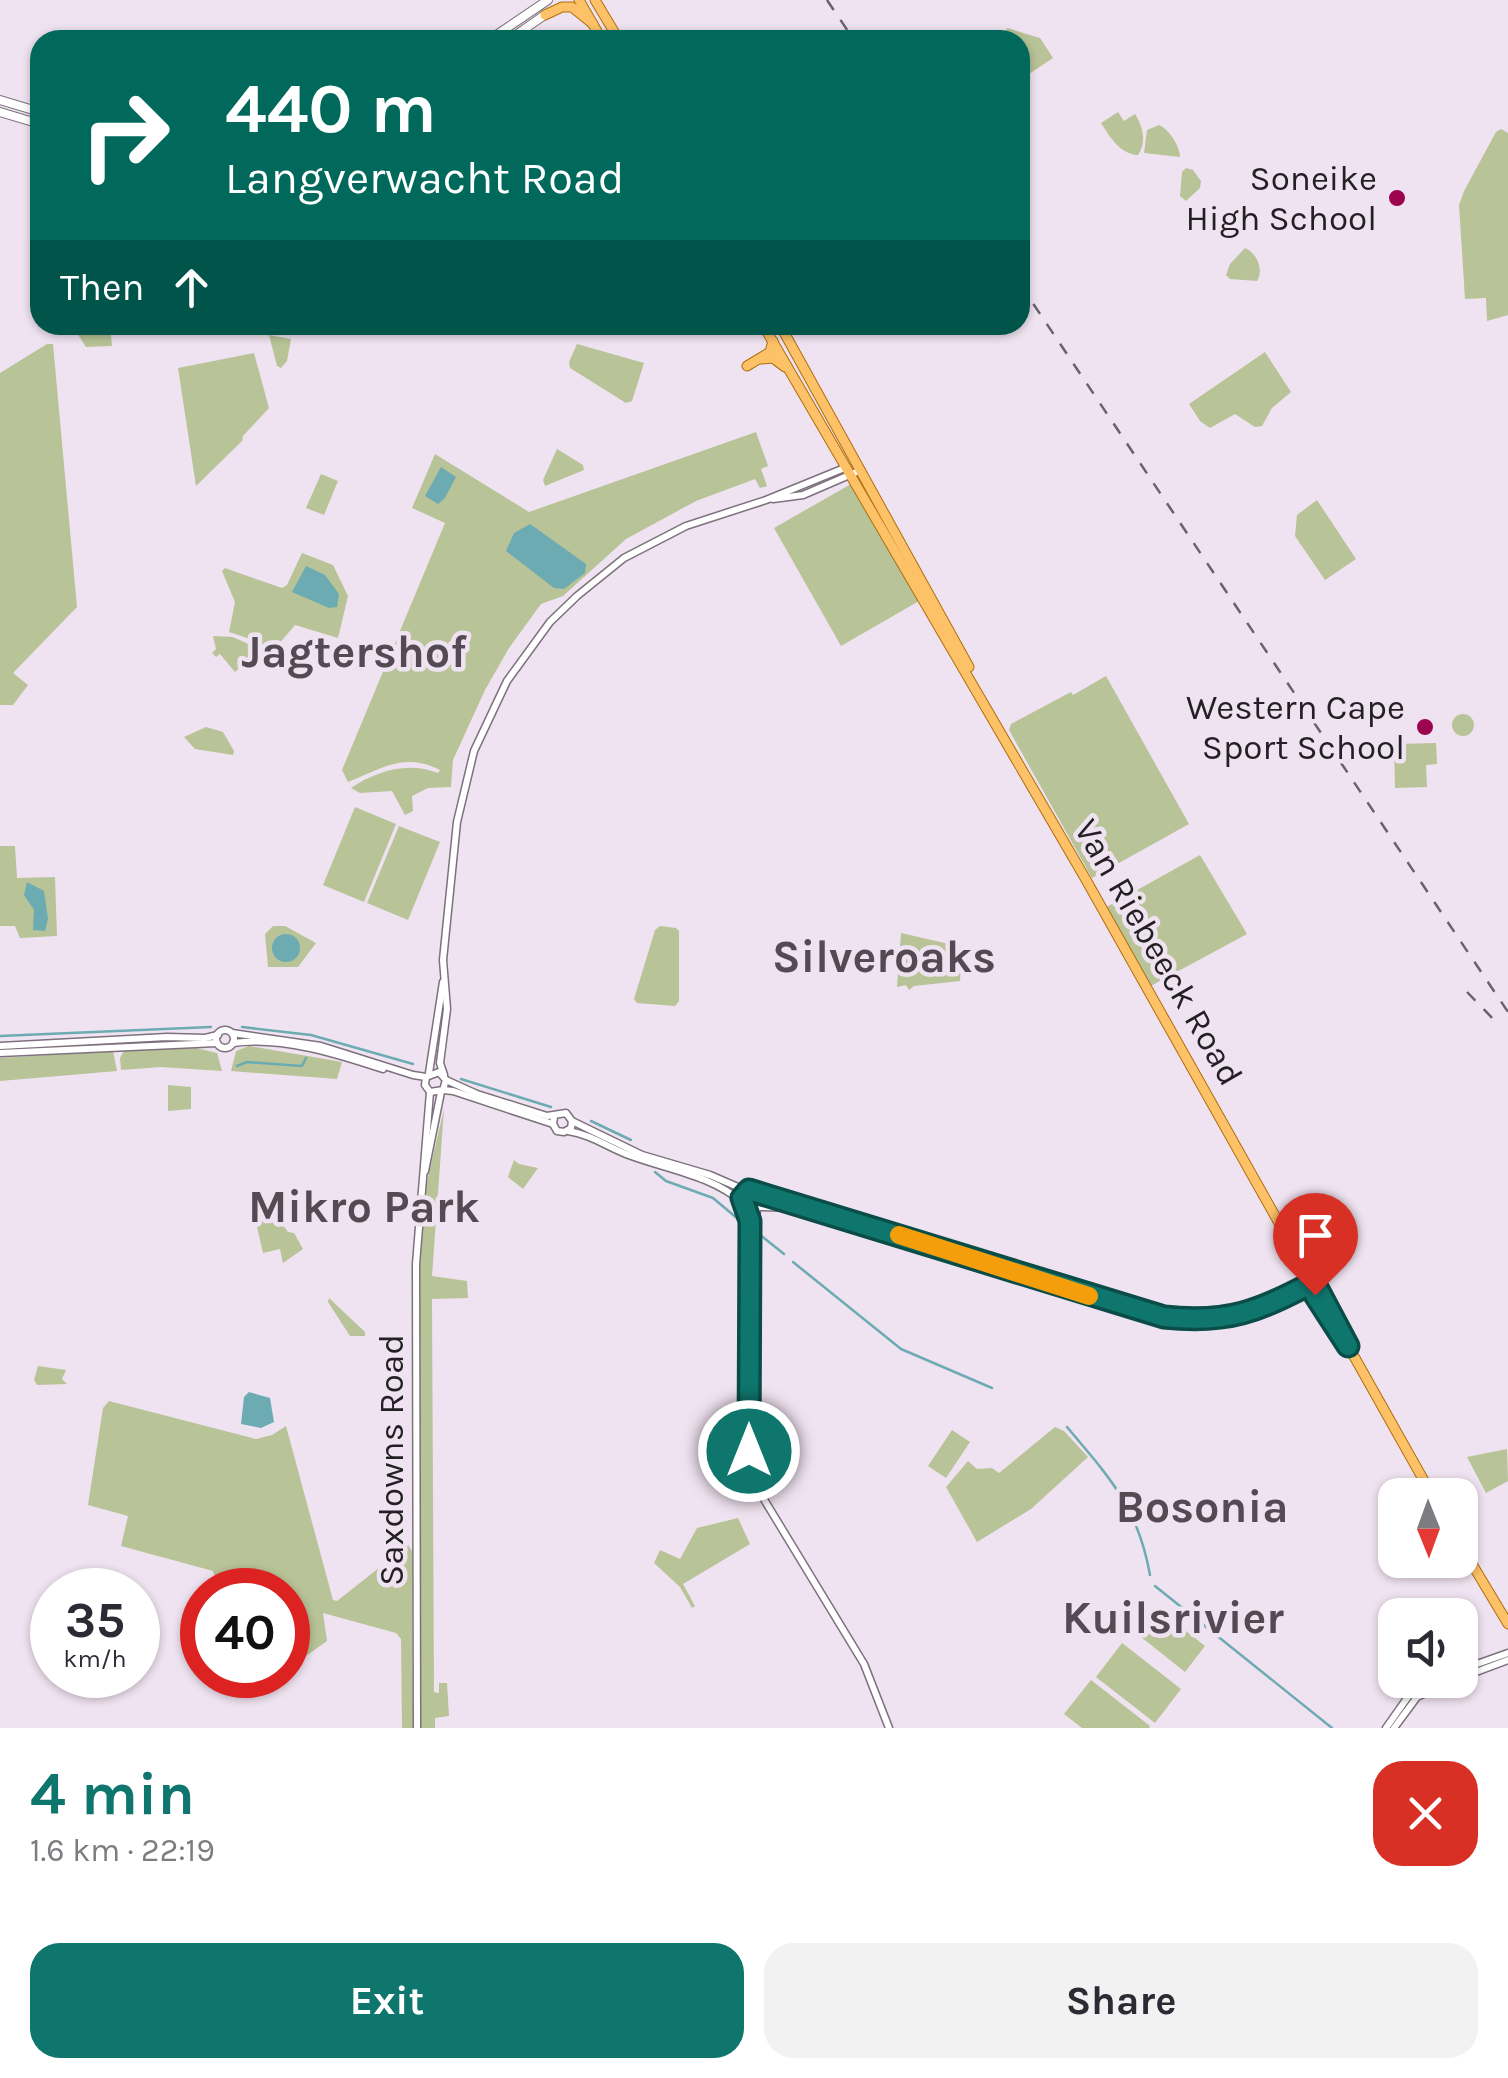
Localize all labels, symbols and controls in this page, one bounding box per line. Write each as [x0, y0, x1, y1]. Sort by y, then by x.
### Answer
text: 440 m [225, 68, 437, 150]
icon: right [60, 70, 190, 200]
text: Langverwacht Road [225, 152, 624, 204]
place label: Soneike High School [1186, 158, 1377, 239]
marker: Soneike High School [1386, 187, 1408, 209]
icon: ahead [164, 260, 219, 315]
text: Then [60, 265, 144, 310]
district label: Jagtershof [241, 626, 467, 679]
place label: Western Cape Sport School [1186, 687, 1405, 768]
marker: Western Cape Sport School [1414, 716, 1436, 738]
street label: Van Riebeeck Road [1066, 812, 1251, 1093]
district label: Silveroaks [772, 931, 996, 983]
district label: Mikro Park [248, 1181, 480, 1233]
pin [1273, 1193, 1358, 1296]
icon: arrive [1288, 1208, 1343, 1263]
street label: Saxdowns Road [371, 1334, 412, 1586]
position arrow [697, 1399, 801, 1503]
north arrow [1378, 1478, 1478, 1578]
map controls [1378, 1478, 1478, 1698]
district label: Bosonia [1116, 1481, 1288, 1533]
speed limit sign: 40 [180, 1568, 310, 1698]
text: 35 [65, 1591, 125, 1650]
district label: Kuilsrivier [1062, 1592, 1284, 1644]
button: sound [1378, 1598, 1478, 1698]
text: km/h [63, 1644, 127, 1673]
text: 4 min [30, 1759, 195, 1829]
button: close [1373, 1761, 1478, 1866]
text: 1.6 km · 22:19 [30, 1832, 215, 1869]
button: Exit [30, 1943, 744, 2058]
button: Share [764, 1943, 1478, 2058]

